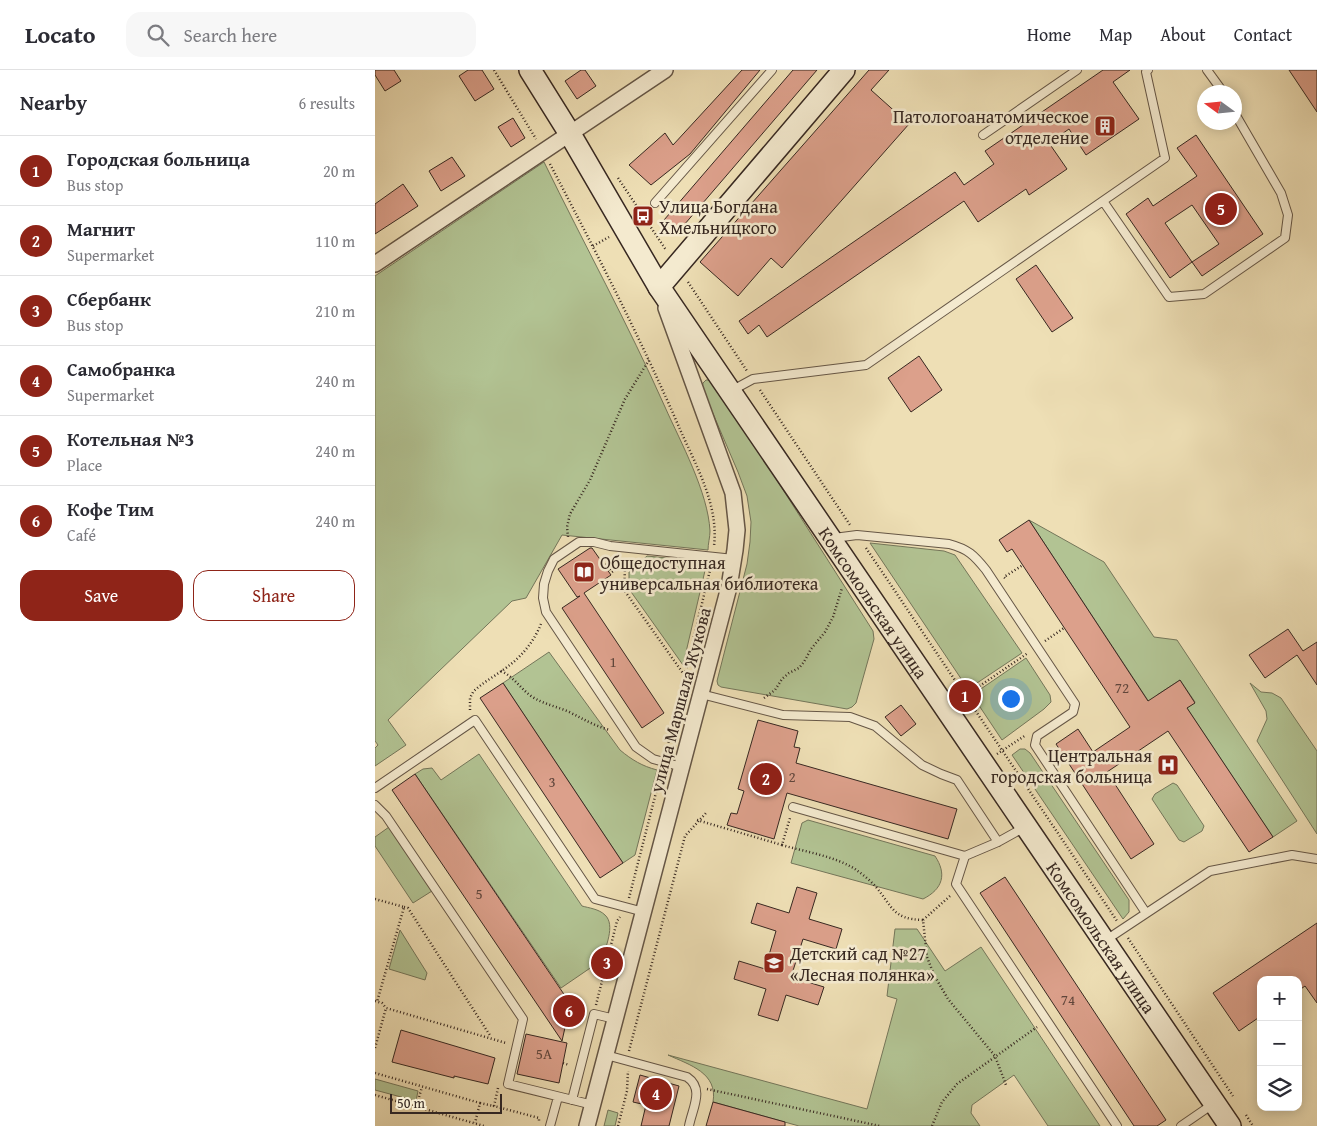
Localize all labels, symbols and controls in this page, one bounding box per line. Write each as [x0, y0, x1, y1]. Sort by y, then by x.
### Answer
search box [126, 12, 476, 57]
text: Locato [25, 17, 96, 52]
icon: search [144, 21, 172, 49]
text: Search here [184, 21, 277, 49]
text: Home [1027, 21, 1071, 48]
text: Map [1099, 21, 1132, 48]
text: About [1160, 21, 1206, 48]
text: Contact [1234, 21, 1292, 48]
north arrow [1197, 85, 1242, 130]
text: Nearby [20, 87, 87, 118]
text: 6 results [298, 91, 355, 115]
place label: Патологоанатомическое отделение [893, 103, 1089, 151]
building icon: Патологоанатомическое отделение [1093, 114, 1117, 138]
text: Городская больница [67, 145, 250, 173]
text: 1 [32, 159, 40, 183]
text: 20 m [323, 159, 355, 183]
text: Bus stop [67, 173, 123, 197]
pin: 5 [1205, 190, 1237, 228]
place label: Улица Богдана Хмельницкого [659, 193, 778, 241]
bus stop icon: Улица Богдана Хмельницкого [631, 204, 655, 228]
text: Магнит [67, 215, 135, 243]
text: 2 [32, 229, 40, 253]
text: 110 m [315, 229, 355, 253]
text: Supermarket [67, 243, 154, 267]
text: Сбербанк [67, 285, 151, 313]
text: 3 [32, 299, 40, 323]
text: 210 m [315, 299, 355, 323]
text: Bus stop [67, 313, 123, 337]
text: Самобранка [67, 355, 175, 383]
text: 4 [32, 369, 40, 393]
text: 240 m [315, 369, 355, 393]
text: Supermarket [67, 383, 154, 407]
text: Котельная №3 [67, 425, 194, 453]
text: 5 [32, 439, 40, 463]
text: 240 m [315, 439, 355, 463]
text: Place [67, 453, 102, 477]
text: Кофе Тим [67, 495, 154, 523]
text: 6 [32, 509, 40, 533]
text: 240 m [315, 509, 355, 533]
street label: Комсомольская улица [812, 521, 935, 684]
text: Café [67, 523, 96, 547]
place label: Общедоступная универсальная библиотека [599, 549, 819, 597]
library icon: Общедоступная универсальная библиотека [572, 560, 596, 584]
button: Save [20, 570, 183, 621]
button: Share [193, 570, 355, 621]
street label: улица Маршала Жукова [642, 604, 718, 797]
house number: 1 [609, 651, 617, 672]
pin: 1 [949, 677, 981, 715]
house number: 72 [1115, 677, 1129, 698]
your location [998, 686, 1024, 712]
place label: Центральная городская больница [991, 742, 1152, 790]
hospital icon: Центральная городская больница [1156, 753, 1180, 777]
pin: 2 [750, 760, 782, 798]
house number: 2 [788, 766, 796, 787]
house number: 3 [548, 771, 556, 792]
street label: Комсомольская улица [1040, 856, 1163, 1019]
house number: 5 [475, 883, 483, 904]
place label: Детский сад №27 «Лесная полянка» [789, 940, 935, 988]
pin: 3 [591, 944, 623, 982]
school or university icon: Детский сад №27 «Лесная полянка» [762, 951, 786, 975]
map controls [1257, 976, 1302, 1111]
button: + [1257, 976, 1302, 1021]
house number: 74 [1061, 989, 1075, 1010]
pin: 6 [553, 992, 585, 1030]
button: − [1257, 1021, 1302, 1066]
house number: 5А [536, 1043, 552, 1064]
button: layers [1257, 1066, 1302, 1111]
pin: 4 [640, 1075, 672, 1113]
scale bar [390, 1091, 503, 1114]
text: 50 m [397, 1093, 425, 1113]

